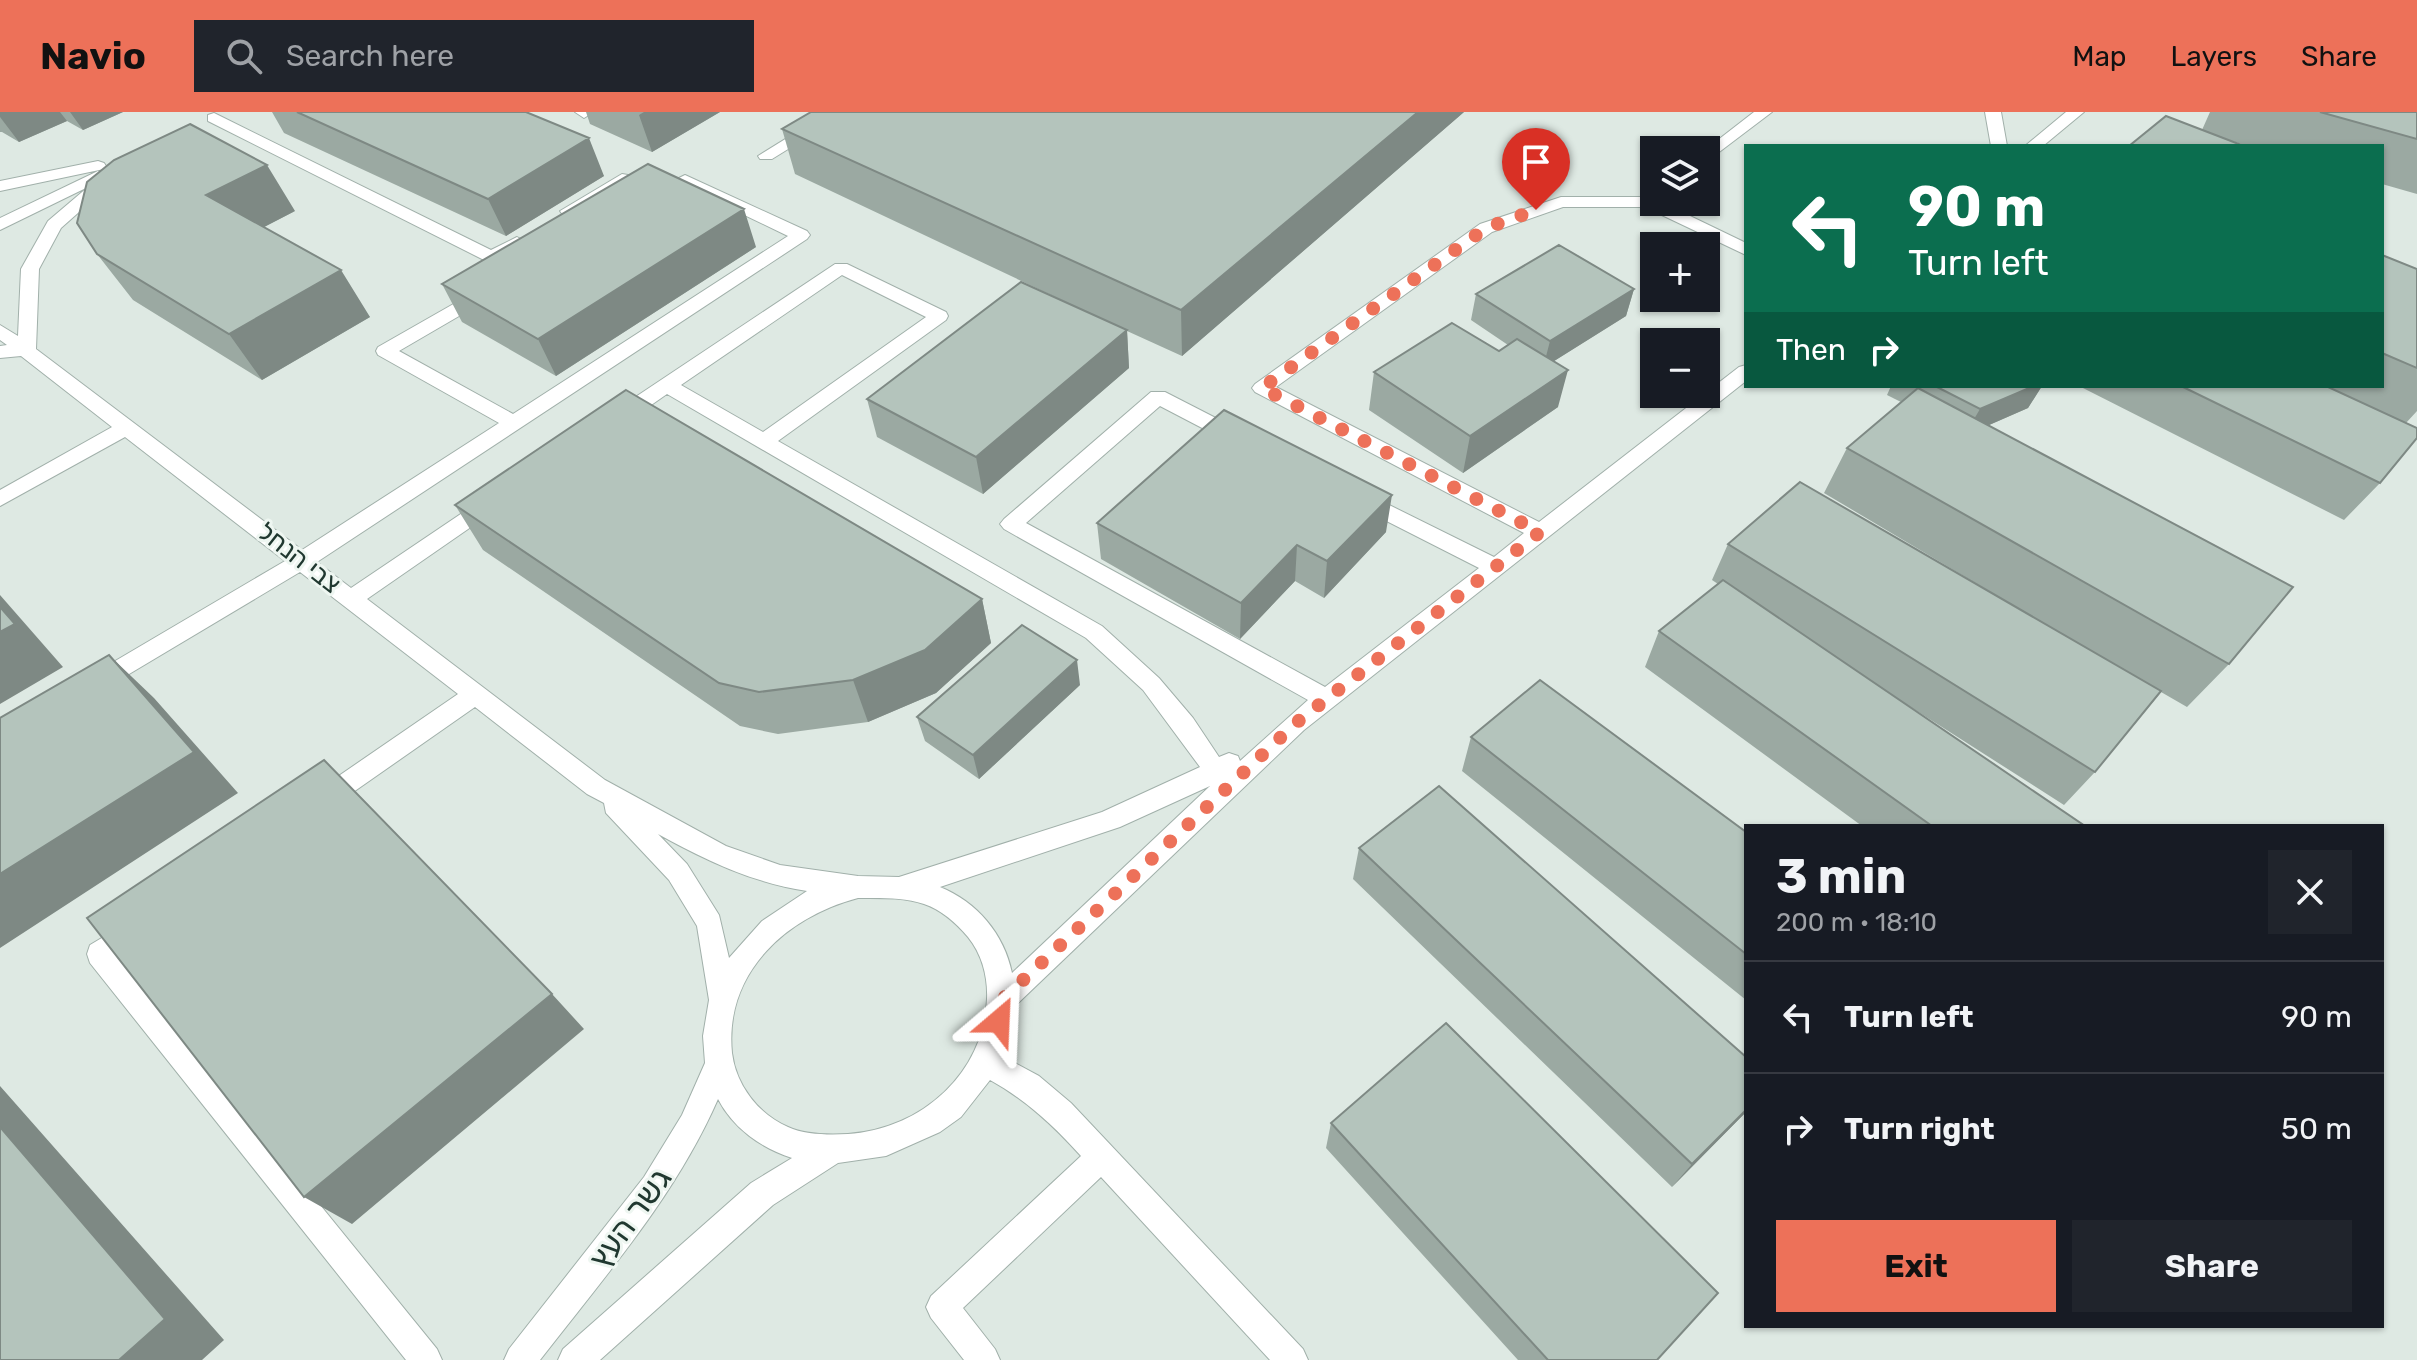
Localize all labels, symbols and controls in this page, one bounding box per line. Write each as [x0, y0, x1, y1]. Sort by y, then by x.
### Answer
search box [194, 20, 754, 92]
text: Navio [40, 33, 146, 79]
icon: search [222, 34, 266, 78]
text: Search here [286, 38, 454, 74]
text: Map [2072, 40, 2127, 73]
text: Layers [2171, 40, 2257, 73]
text: Share [2301, 40, 2377, 73]
pin [1502, 128, 1570, 210]
map controls [1640, 136, 1720, 408]
button: layers [1640, 136, 1720, 216]
icon: arrive [1514, 140, 1558, 184]
text: 90 m [1908, 174, 2045, 240]
icon: left [1776, 176, 1880, 280]
button: + [1640, 232, 1720, 312]
text: Turn left [1908, 241, 2049, 284]
button: − [1640, 328, 1720, 408]
icon: right [1862, 328, 1906, 372]
text: Then [1776, 332, 1846, 368]
street label: צבי הנחל [251, 516, 347, 600]
text: 3 min [1776, 848, 1906, 905]
button: close [2268, 850, 2352, 934]
text: 200 m · 18:10 [1776, 907, 1937, 938]
position arrow [957, 979, 1041, 1063]
icon: left [1776, 995, 1820, 1039]
text: Turn left [1844, 999, 1974, 1035]
text: 90 m [2281, 999, 2352, 1035]
icon: right [1776, 1107, 1820, 1151]
text: Turn right [1844, 1111, 1995, 1147]
text: 50 m [2281, 1111, 2352, 1147]
street label: גשר העץ [581, 1160, 679, 1276]
button: Exit [1776, 1220, 2056, 1312]
button: Share [2072, 1220, 2352, 1312]

